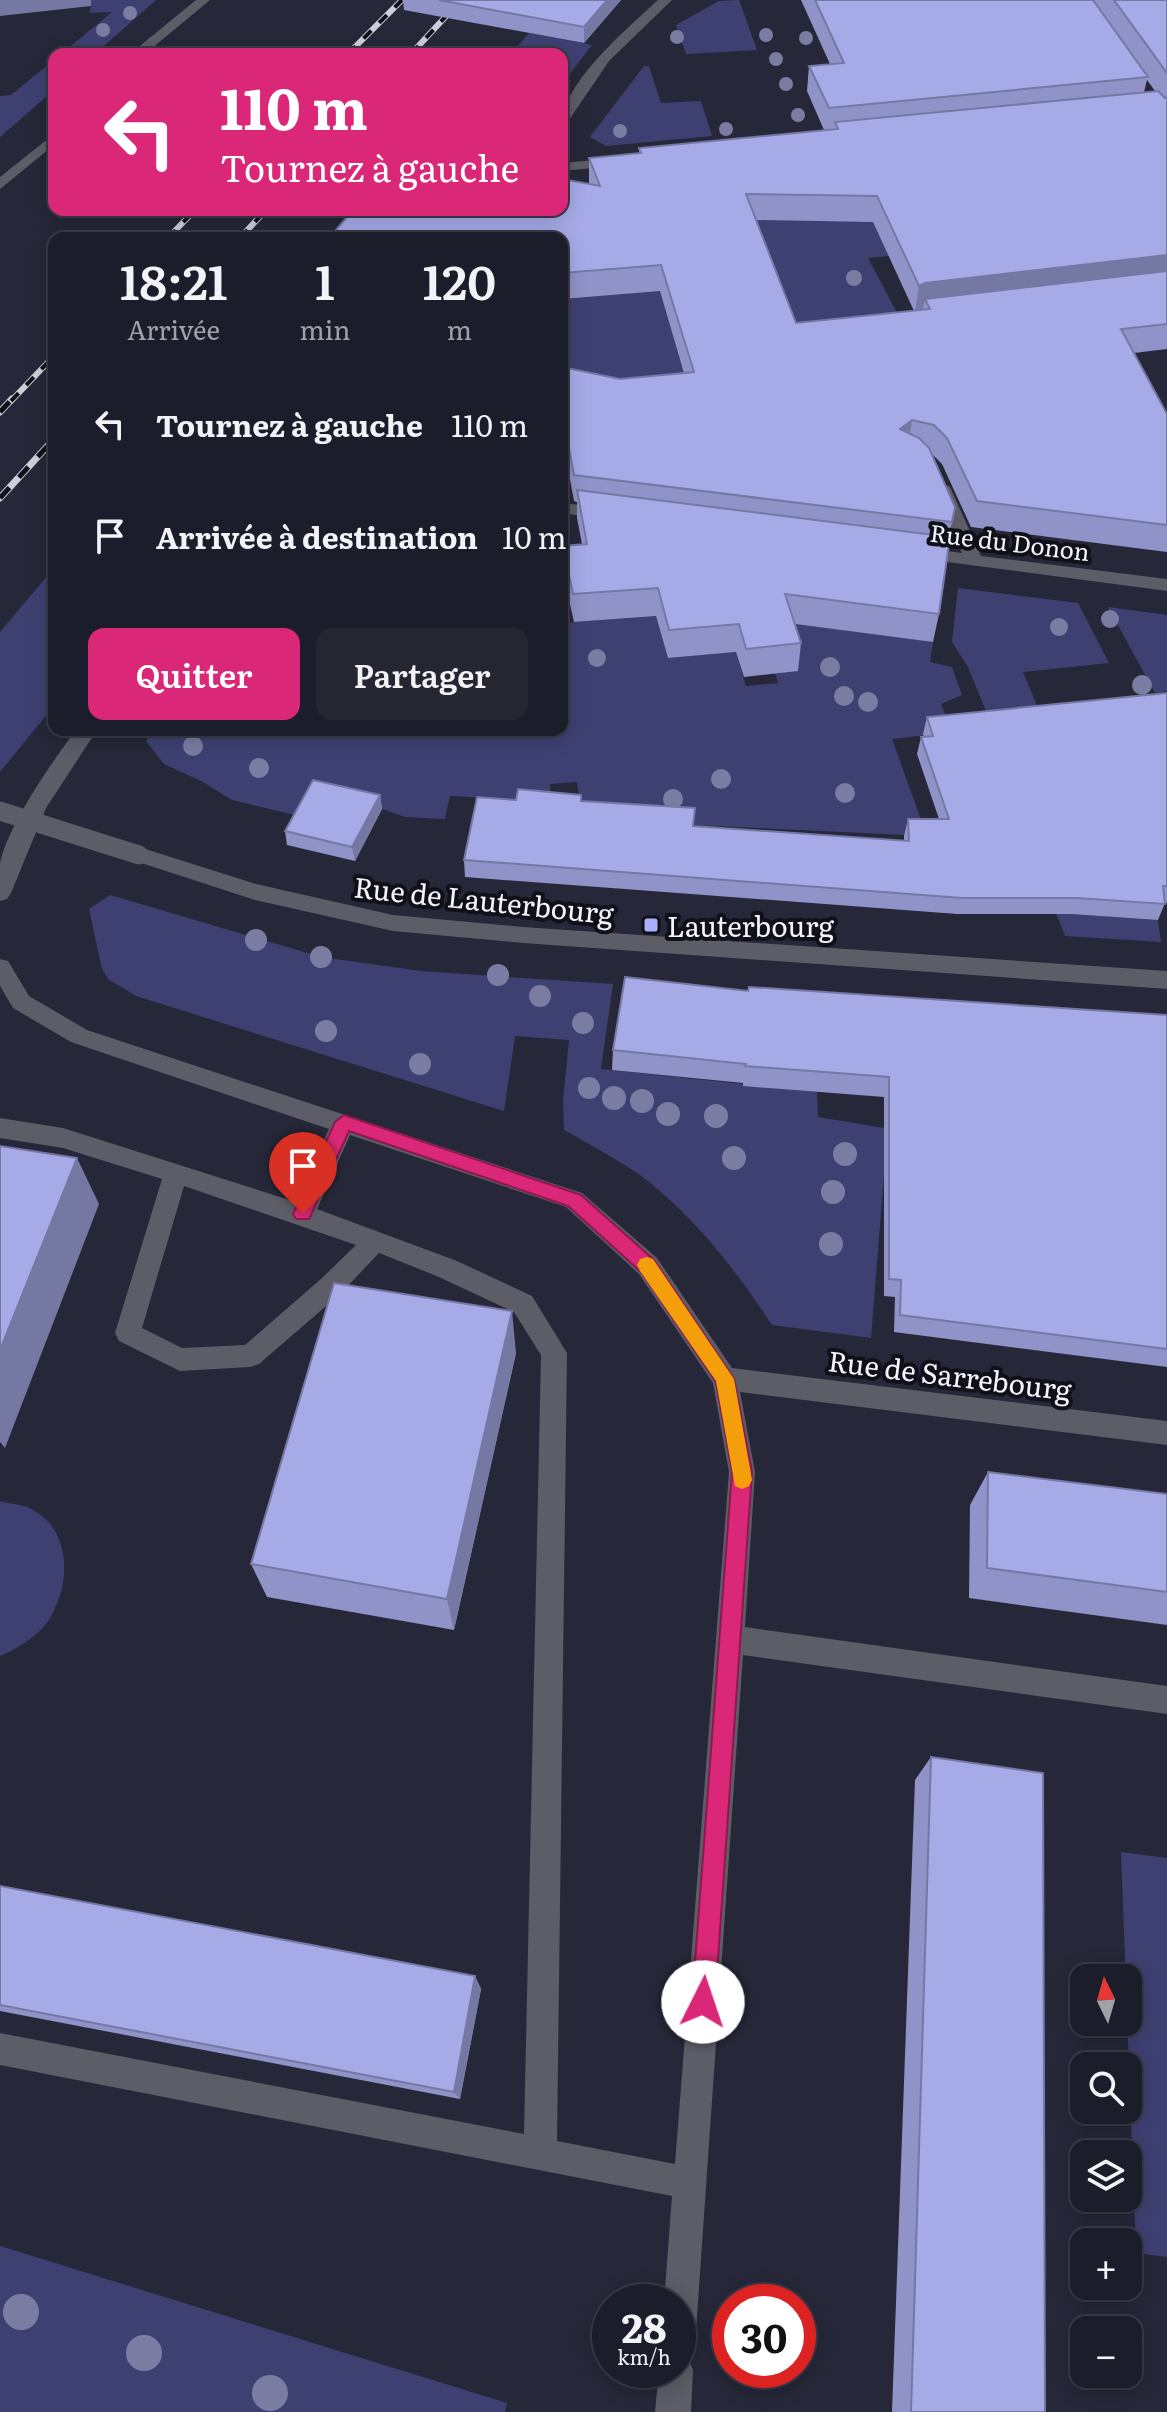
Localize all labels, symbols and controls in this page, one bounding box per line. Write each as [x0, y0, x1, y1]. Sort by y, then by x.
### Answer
text: 110 m [220, 64, 368, 147]
icon: left [88, 80, 192, 184]
text: Tournez à gauche [220, 140, 519, 193]
text: 18:21 [120, 244, 228, 315]
text: 1 [315, 244, 335, 315]
text: 120 [422, 244, 496, 315]
text: Arrivée [127, 309, 220, 348]
text: min [299, 309, 351, 348]
text: m [447, 309, 472, 348]
icon: left [88, 402, 132, 446]
text: Tournez à gauche [156, 402, 423, 446]
text: 110 m [451, 402, 528, 446]
icon: arrive [88, 514, 132, 558]
text: Arrivée à destination [156, 514, 478, 558]
text: 10 m [502, 514, 567, 558]
street label: Rue du Donon [928, 514, 1092, 568]
button: Quitter [88, 628, 300, 720]
button: Partager [316, 628, 528, 720]
street label: Rue de Lauterbourg [352, 864, 616, 934]
place label: Lauterbourg [667, 904, 835, 946]
marker: Lauterbourg [642, 916, 660, 934]
pin [269, 1132, 337, 1214]
icon: arrive [281, 1144, 325, 1188]
street label: Rue de Sarrebourg [826, 1338, 1075, 1410]
position arrow [661, 1960, 745, 2044]
north arrow [1070, 1964, 1142, 2036]
map controls [1070, 1964, 1142, 2388]
button: search [1070, 2052, 1142, 2124]
button: layers [1070, 2140, 1142, 2212]
button: + [1070, 2228, 1142, 2300]
speed limit sign: 30 [712, 2284, 816, 2388]
text: 28 [621, 2296, 667, 2355]
button: − [1070, 2316, 1142, 2388]
text: km/h [617, 2341, 671, 2371]

